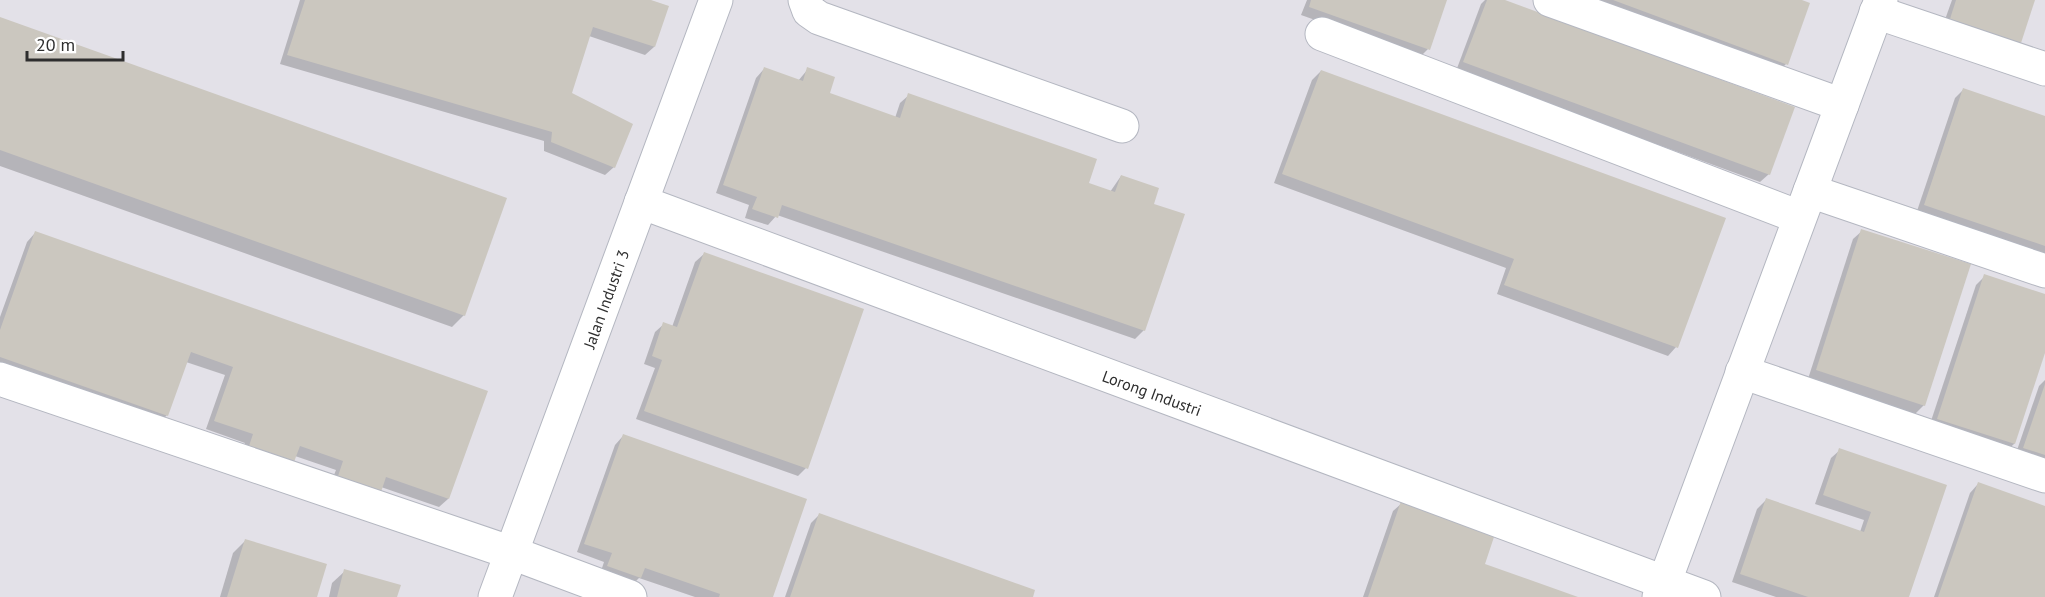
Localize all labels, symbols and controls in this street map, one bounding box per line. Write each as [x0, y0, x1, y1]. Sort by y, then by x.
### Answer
scale bar [27, 24, 123, 62]
text: 20 m [36, 33, 75, 56]
street label: Jalan Industri 3 [579, 247, 633, 352]
street label: Lorong Industri [1100, 366, 1204, 420]

